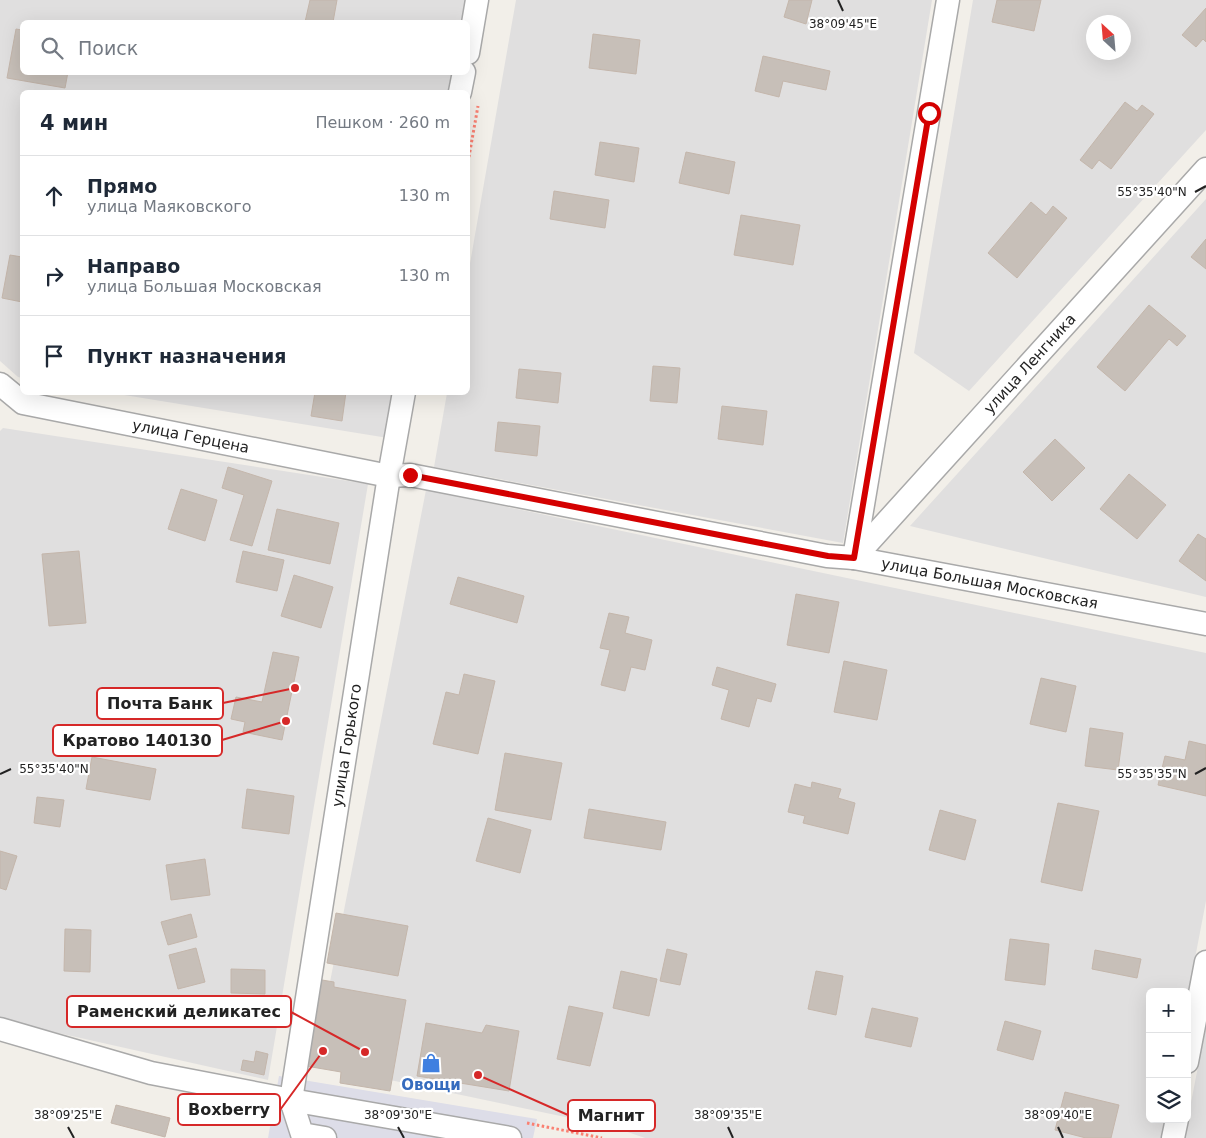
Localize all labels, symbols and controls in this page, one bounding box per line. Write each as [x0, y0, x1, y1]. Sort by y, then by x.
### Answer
north arrow [1086, 15, 1131, 60]
text: 38°09'45"E [809, 17, 877, 31]
search box [20, 20, 470, 75]
icon: search [38, 34, 66, 62]
text: Поиск [78, 37, 138, 59]
route start [918, 102, 941, 125]
text: 4 мин [40, 111, 108, 135]
text: Пешком · 260 m [315, 113, 450, 132]
text: Прямо [87, 175, 157, 197]
icon: ahead [40, 182, 68, 210]
text: 55°35'40"N [1117, 185, 1187, 199]
text: 130 m [399, 186, 450, 205]
text: улица Маяковского [87, 197, 251, 216]
text: Направо [87, 255, 180, 277]
icon: right [40, 262, 68, 290]
text: 130 m [399, 266, 450, 285]
text: улица Большая Московская [87, 277, 322, 296]
street label: улица Ленгника [980, 310, 1080, 417]
icon: arrive [40, 342, 68, 370]
text: Пункт назначения [87, 345, 286, 367]
street label: улица Герцена [131, 416, 251, 457]
route end [399, 464, 422, 487]
street label: улица Большая Московская [880, 554, 1100, 613]
street label: улица Горького [328, 683, 365, 808]
callout: Почта Банк [97, 688, 223, 719]
text: Почта Банк [107, 694, 213, 713]
callout: Кратово 140130 [53, 725, 222, 756]
text: Кратово 140130 [62, 731, 212, 750]
text: 55°35'40"N [19, 762, 89, 776]
text: 55°35'35"N [1117, 767, 1187, 781]
map controls [1146, 988, 1191, 1123]
button: + [1146, 988, 1191, 1033]
callout: Раменский деликатес [67, 996, 291, 1027]
text: Раменский деликатес [77, 1002, 281, 1021]
button: − [1146, 1033, 1191, 1078]
shop icon: Овощи [420, 1052, 442, 1074]
place label: Овощи [401, 1076, 461, 1094]
button: layers [1146, 1078, 1191, 1123]
callout: Boxberry [178, 1094, 280, 1125]
text: Boxberry [188, 1100, 271, 1119]
callout: Магнит [568, 1100, 655, 1131]
text: Магнит [578, 1106, 645, 1125]
text: 38°09'25"E [34, 1108, 102, 1122]
text: 38°09'30"E [364, 1108, 432, 1122]
text: 38°09'35"E [694, 1108, 762, 1122]
text: 38°09'40"E [1024, 1108, 1092, 1122]

